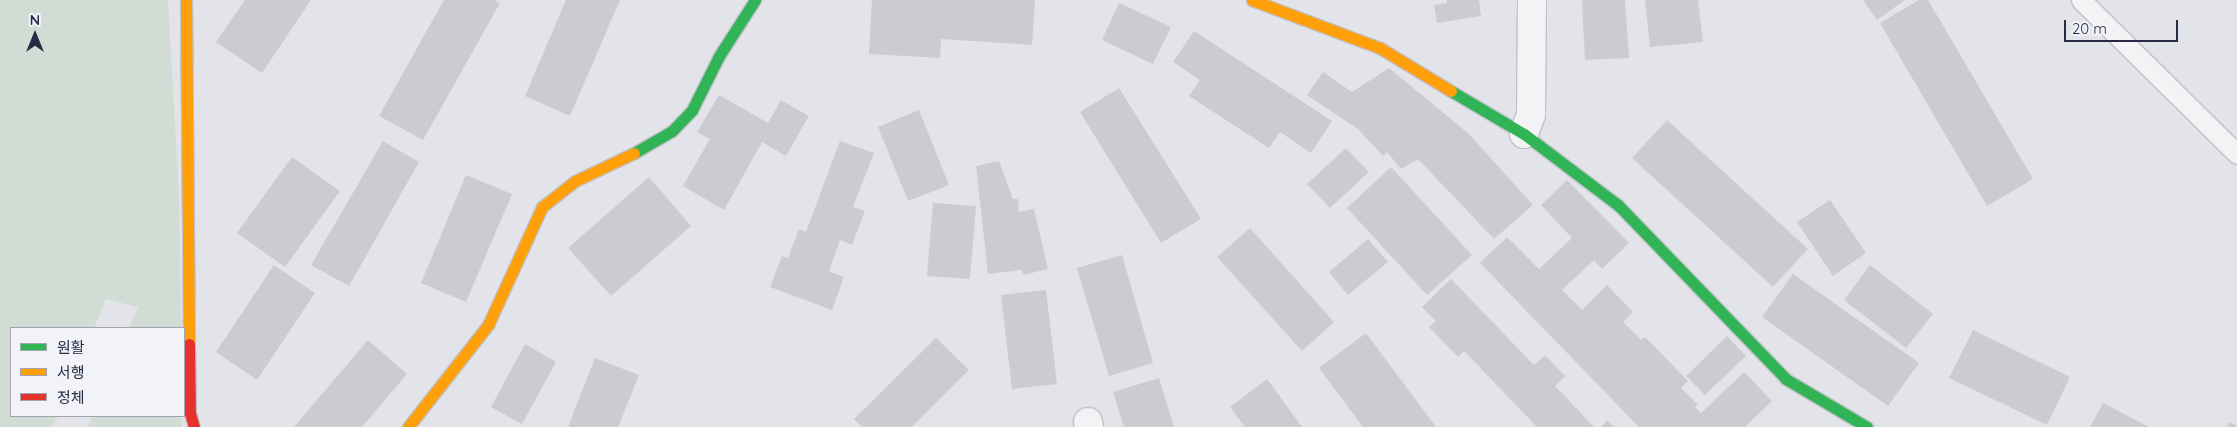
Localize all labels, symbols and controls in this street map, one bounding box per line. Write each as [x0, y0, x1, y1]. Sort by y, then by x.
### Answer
north arrow [10, 10, 60, 60]
scale bar [2067, 10, 2181, 42]
text: N [30, 11, 40, 29]
text: 20 m [2072, 19, 2107, 38]
legend [10, 327, 185, 417]
text: 원활 [57, 338, 85, 357]
text: 서행 [57, 363, 85, 382]
text: 정체 [57, 388, 85, 407]

